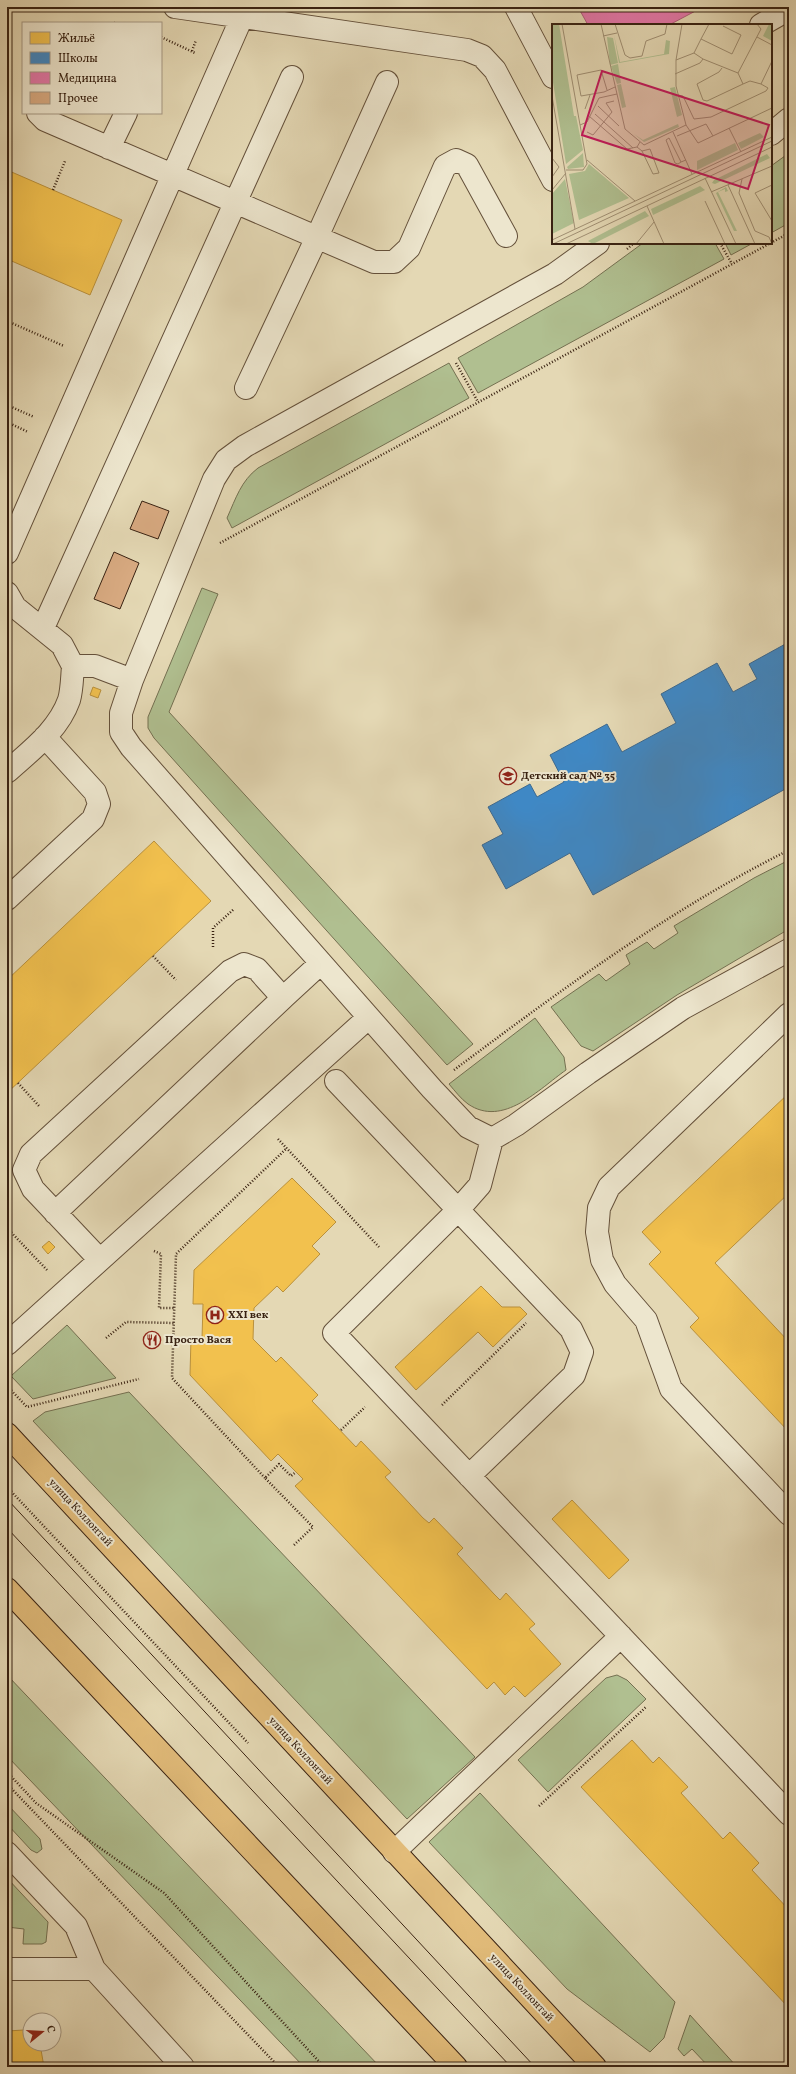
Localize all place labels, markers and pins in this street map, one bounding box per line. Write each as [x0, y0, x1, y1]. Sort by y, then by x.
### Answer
school or university icon: Детский сад № 35 [498, 766, 518, 786]
place label: Детский сад № 35 [521, 769, 615, 784]
hospital icon: XXI век [205, 1305, 225, 1325]
place label: XXI век [228, 1308, 269, 1323]
restaurant icon: Просто Вася [142, 1330, 162, 1350]
place label: Просто Вася [165, 1333, 231, 1348]

